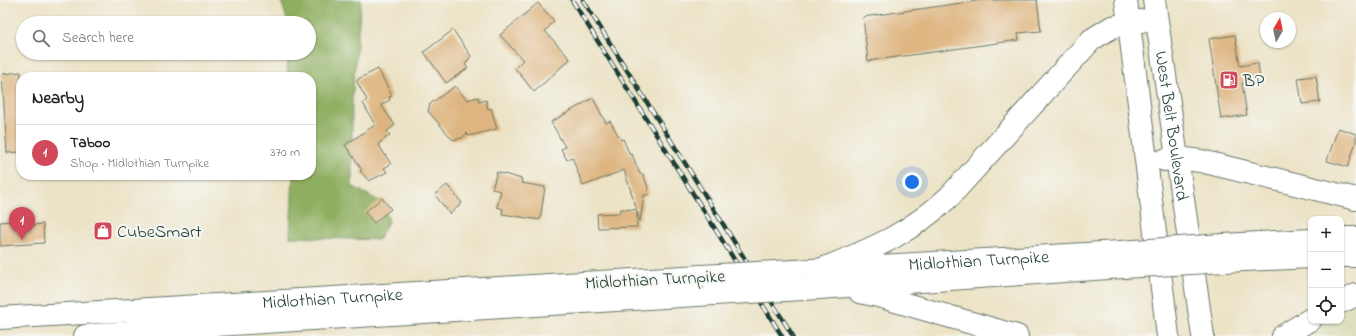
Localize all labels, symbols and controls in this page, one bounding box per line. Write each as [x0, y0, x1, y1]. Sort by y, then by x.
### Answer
north arrow [1260, 12, 1296, 48]
search box [16, 16, 316, 60]
icon: search [30, 27, 52, 49]
text: Search here [62, 27, 134, 49]
street label: West Belt Boulevard [1147, 49, 1194, 202]
fuel station icon: BP [1218, 69, 1240, 91]
place label: BP [1242, 69, 1265, 95]
text: Nearby [32, 86, 84, 111]
text: Taboo [70, 132, 110, 154]
text: 1 [43, 143, 47, 162]
text: 370 m [270, 143, 300, 162]
text: Shop · Midlothian Turnpike [70, 154, 209, 173]
your location [902, 172, 922, 192]
pin: 1 [9, 207, 35, 240]
map controls [1308, 216, 1344, 324]
button: + [1308, 216, 1344, 252]
shop icon: CubeSmart [92, 220, 114, 242]
place label: CubeSmart [117, 220, 202, 246]
street label: Midlothian Turnpike [908, 245, 1051, 279]
button: − [1308, 252, 1344, 288]
street label: Midlothian Turnpike [584, 264, 727, 298]
street label: Midlothian Turnpike [262, 283, 404, 317]
button: locate [1308, 288, 1344, 324]

